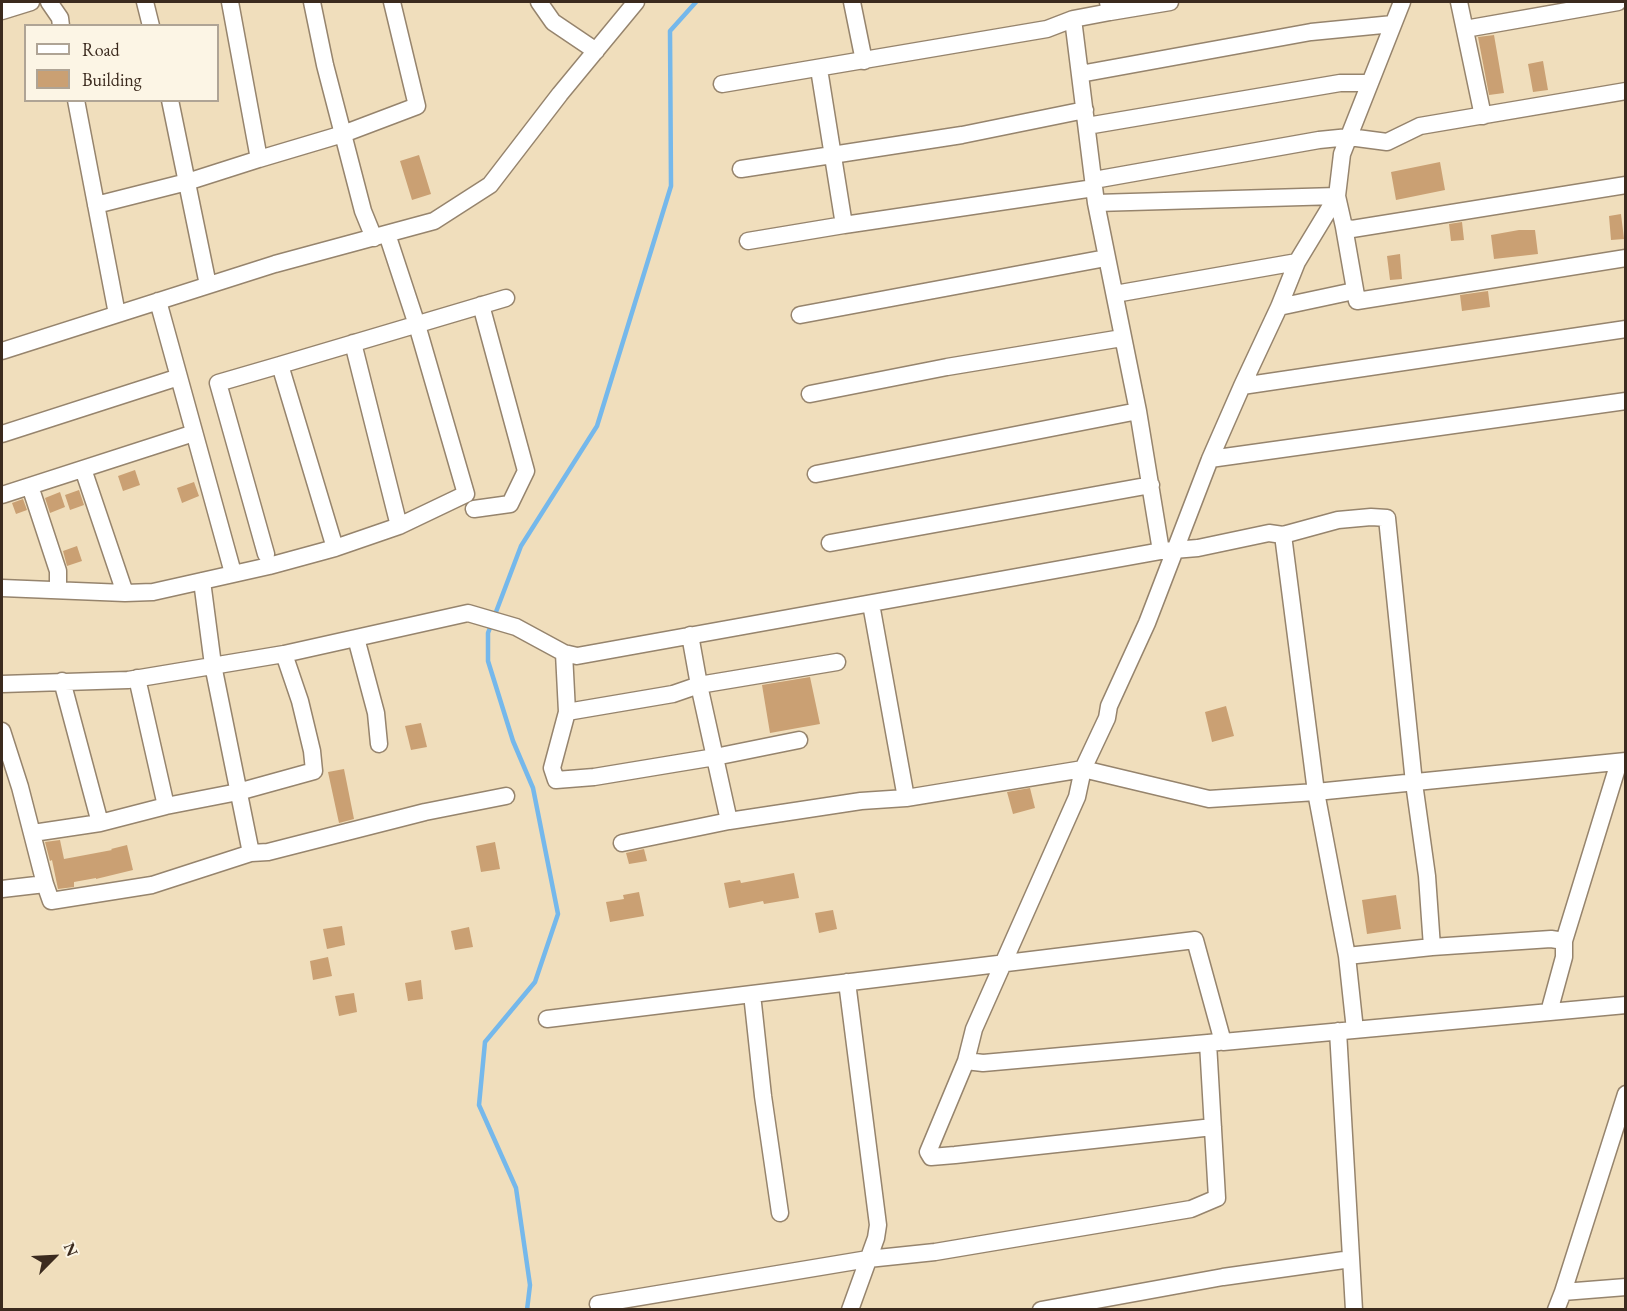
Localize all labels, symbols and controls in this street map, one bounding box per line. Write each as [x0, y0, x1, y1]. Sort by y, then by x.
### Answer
legend [24, 24, 219, 102]
text: Road [82, 38, 120, 61]
text: Building [82, 68, 142, 91]
north arrow [24, 1227, 84, 1287]
text: N [59, 1239, 83, 1260]

